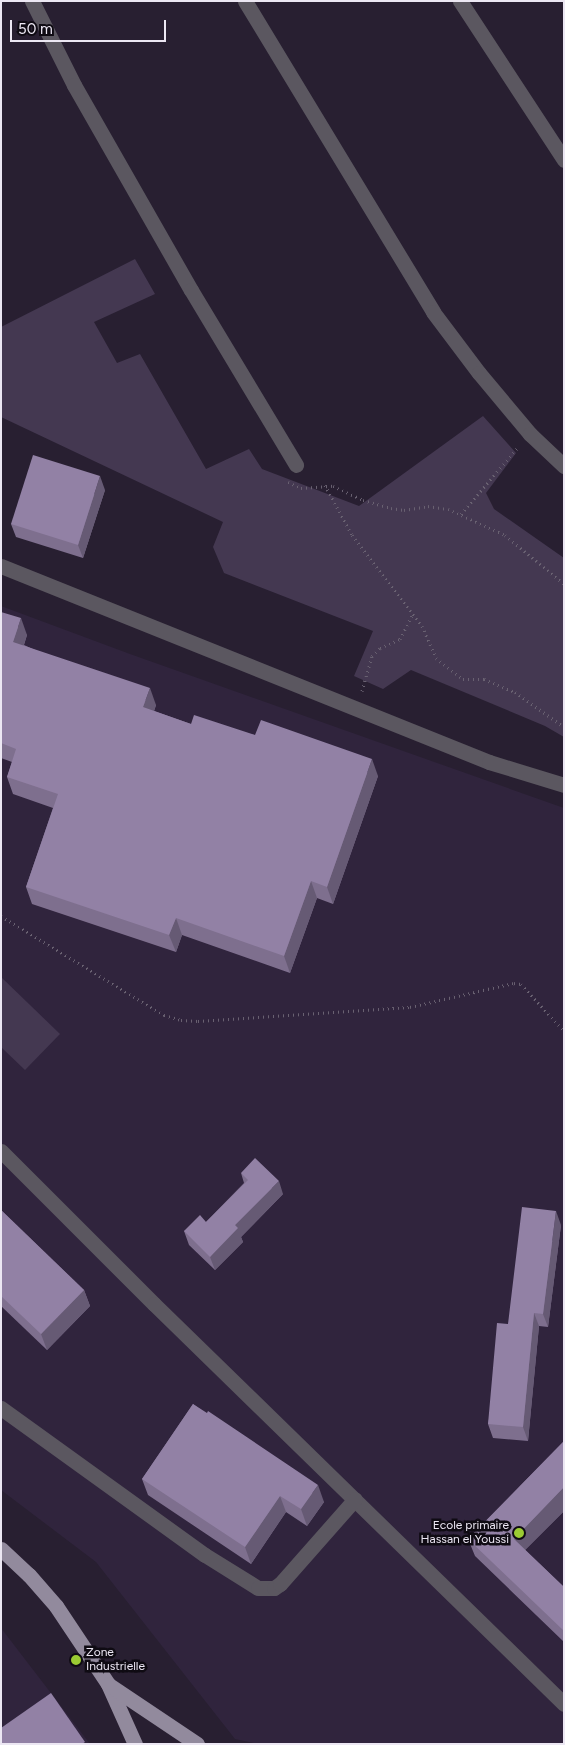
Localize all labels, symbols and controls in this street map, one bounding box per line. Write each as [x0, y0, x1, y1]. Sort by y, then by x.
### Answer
scale bar [12, 10, 169, 42]
text: 50 m [18, 20, 53, 38]
place label: Ecole primaire Hassan el Youssi [421, 1519, 509, 1547]
marker: Ecole primaire Hassan el Youssi [513, 1527, 525, 1539]
place label: Zone Industrielle [86, 1646, 145, 1674]
marker: Zone Industrielle [70, 1654, 82, 1666]

